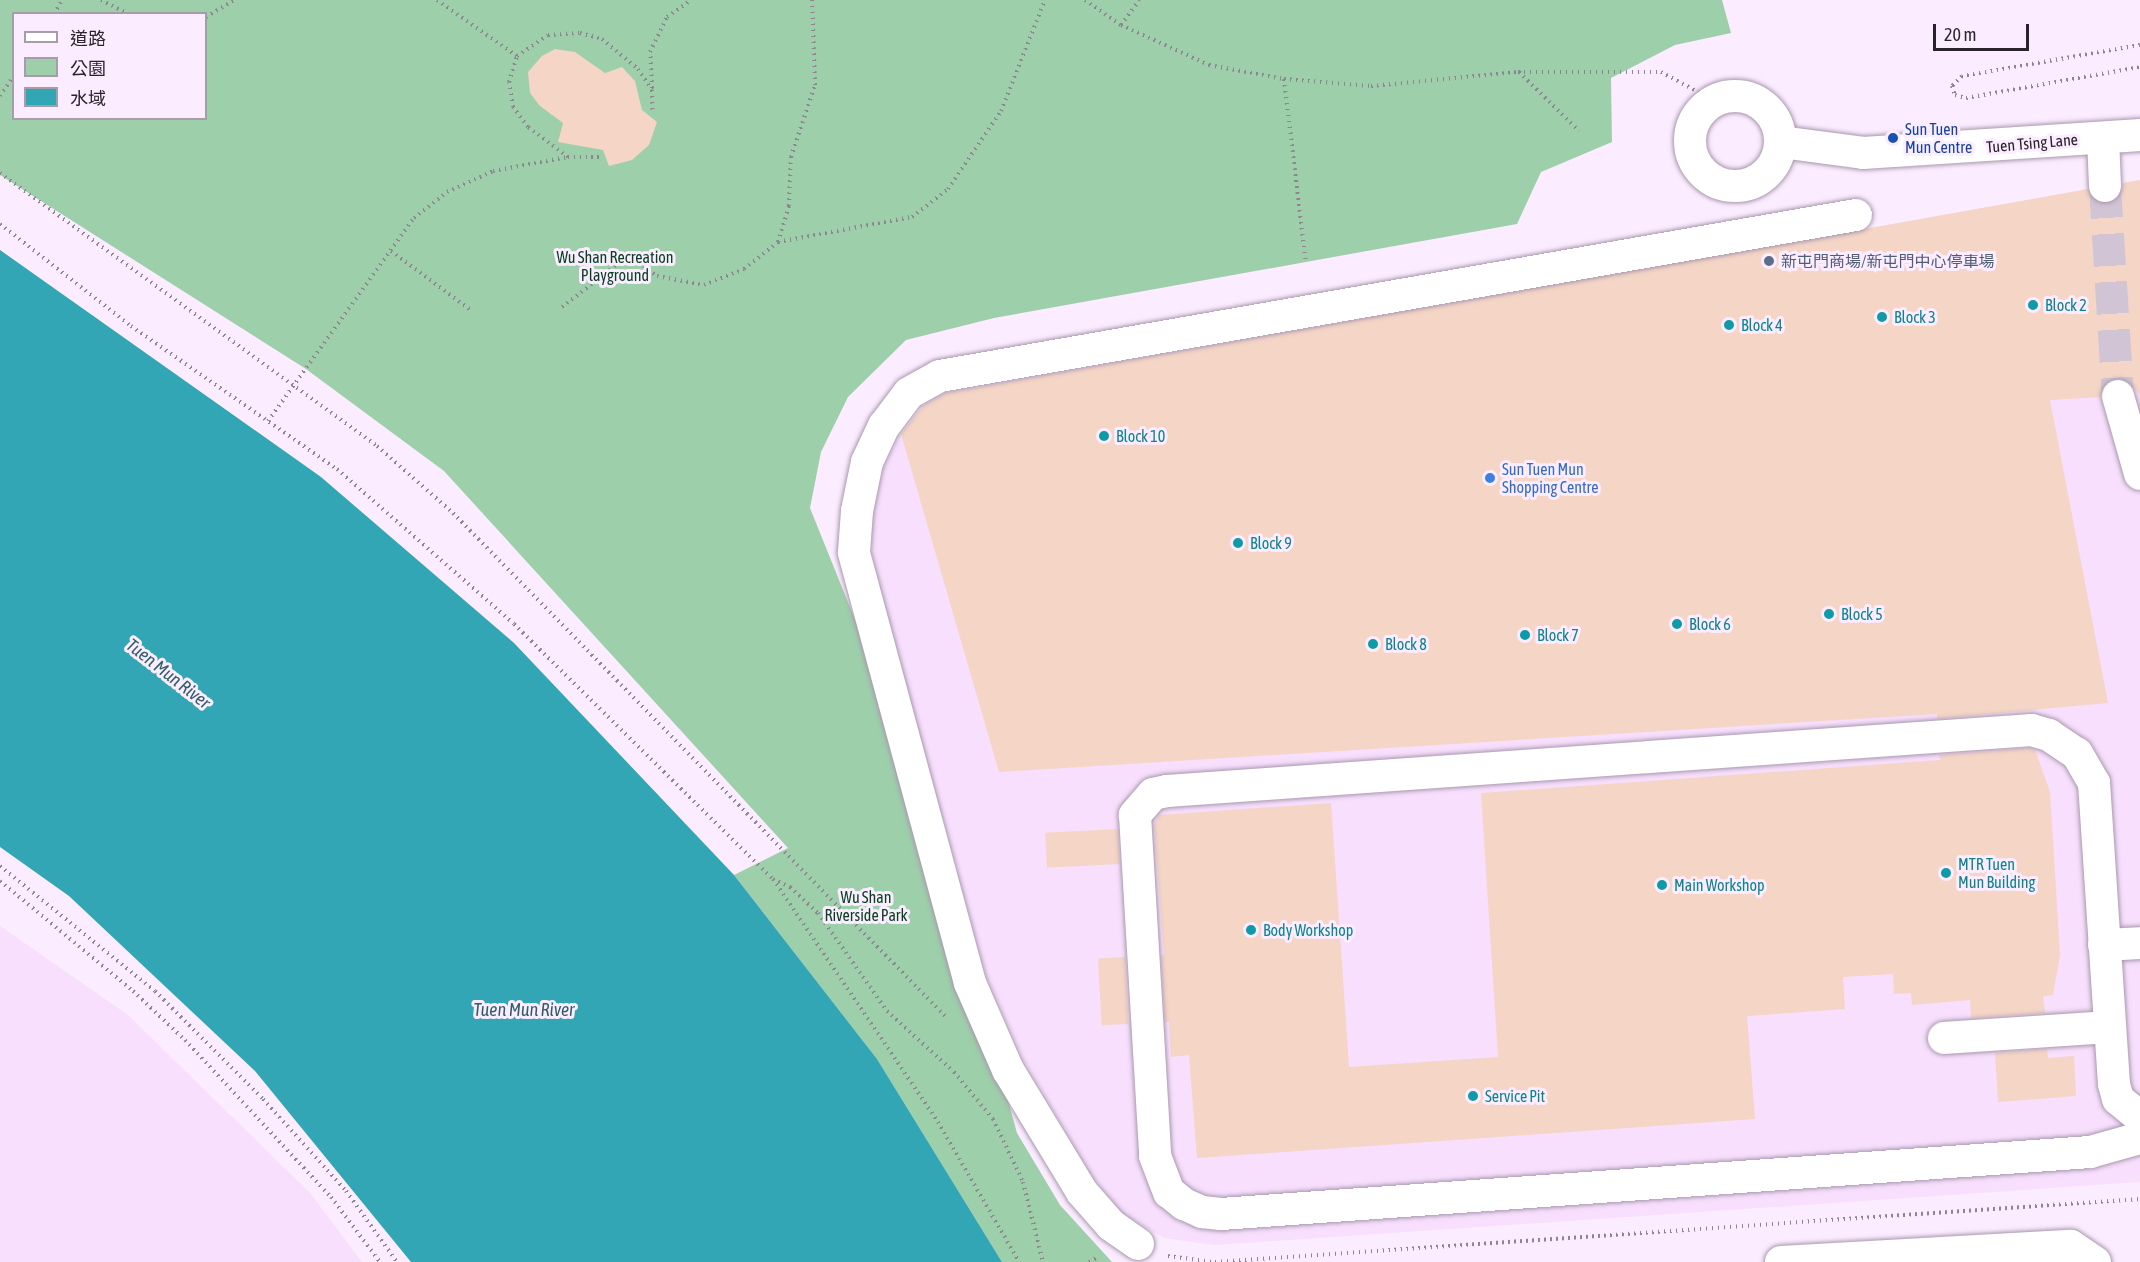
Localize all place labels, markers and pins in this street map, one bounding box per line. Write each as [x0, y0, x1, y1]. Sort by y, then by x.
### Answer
place label: Sun Tuen Mun Centre [1905, 119, 1972, 157]
marker: Sun Tuen Mun Centre [1886, 131, 1900, 145]
place label: 新屯門商場/新屯門中心停車場 [1781, 251, 1994, 271]
marker: 新屯門商場/新屯門中心停車場 [1762, 254, 1776, 268]
place label: Block 2 [2045, 295, 2087, 315]
marker: Block 2 [2026, 298, 2040, 312]
place label: Block 3 [1894, 307, 1936, 327]
marker: Block 3 [1875, 310, 1889, 324]
place label: Block 4 [1741, 315, 1783, 335]
marker: Block 4 [1722, 318, 1736, 332]
place label: Block 10 [1116, 426, 1165, 446]
marker: Block 10 [1097, 429, 1111, 443]
place label: Sun Tuen Mun Shopping Centre [1502, 459, 1598, 497]
marker: Sun Tuen Mun Shopping Centre [1483, 471, 1497, 485]
place label: Block 9 [1250, 533, 1292, 553]
marker: Block 9 [1231, 536, 1245, 550]
place label: Block 5 [1841, 604, 1883, 624]
marker: Block 5 [1822, 607, 1836, 621]
place label: Block 6 [1689, 614, 1731, 634]
marker: Block 6 [1670, 617, 1684, 631]
place label: Block 7 [1537, 625, 1579, 645]
marker: Block 7 [1518, 628, 1532, 642]
place label: Block 8 [1385, 634, 1427, 654]
marker: Block 8 [1366, 637, 1380, 651]
place label: MTR Tuen Mun Building [1958, 854, 2035, 892]
marker: MTR Tuen Mun Building [1939, 866, 1953, 880]
place label: Main Workshop [1674, 875, 1765, 895]
marker: Main Workshop [1655, 878, 1669, 892]
place label: Body Workshop [1263, 920, 1353, 940]
marker: Body Workshop [1244, 923, 1258, 937]
place label: Service Pit [1485, 1086, 1545, 1106]
marker: Service Pit [1466, 1089, 1480, 1103]

